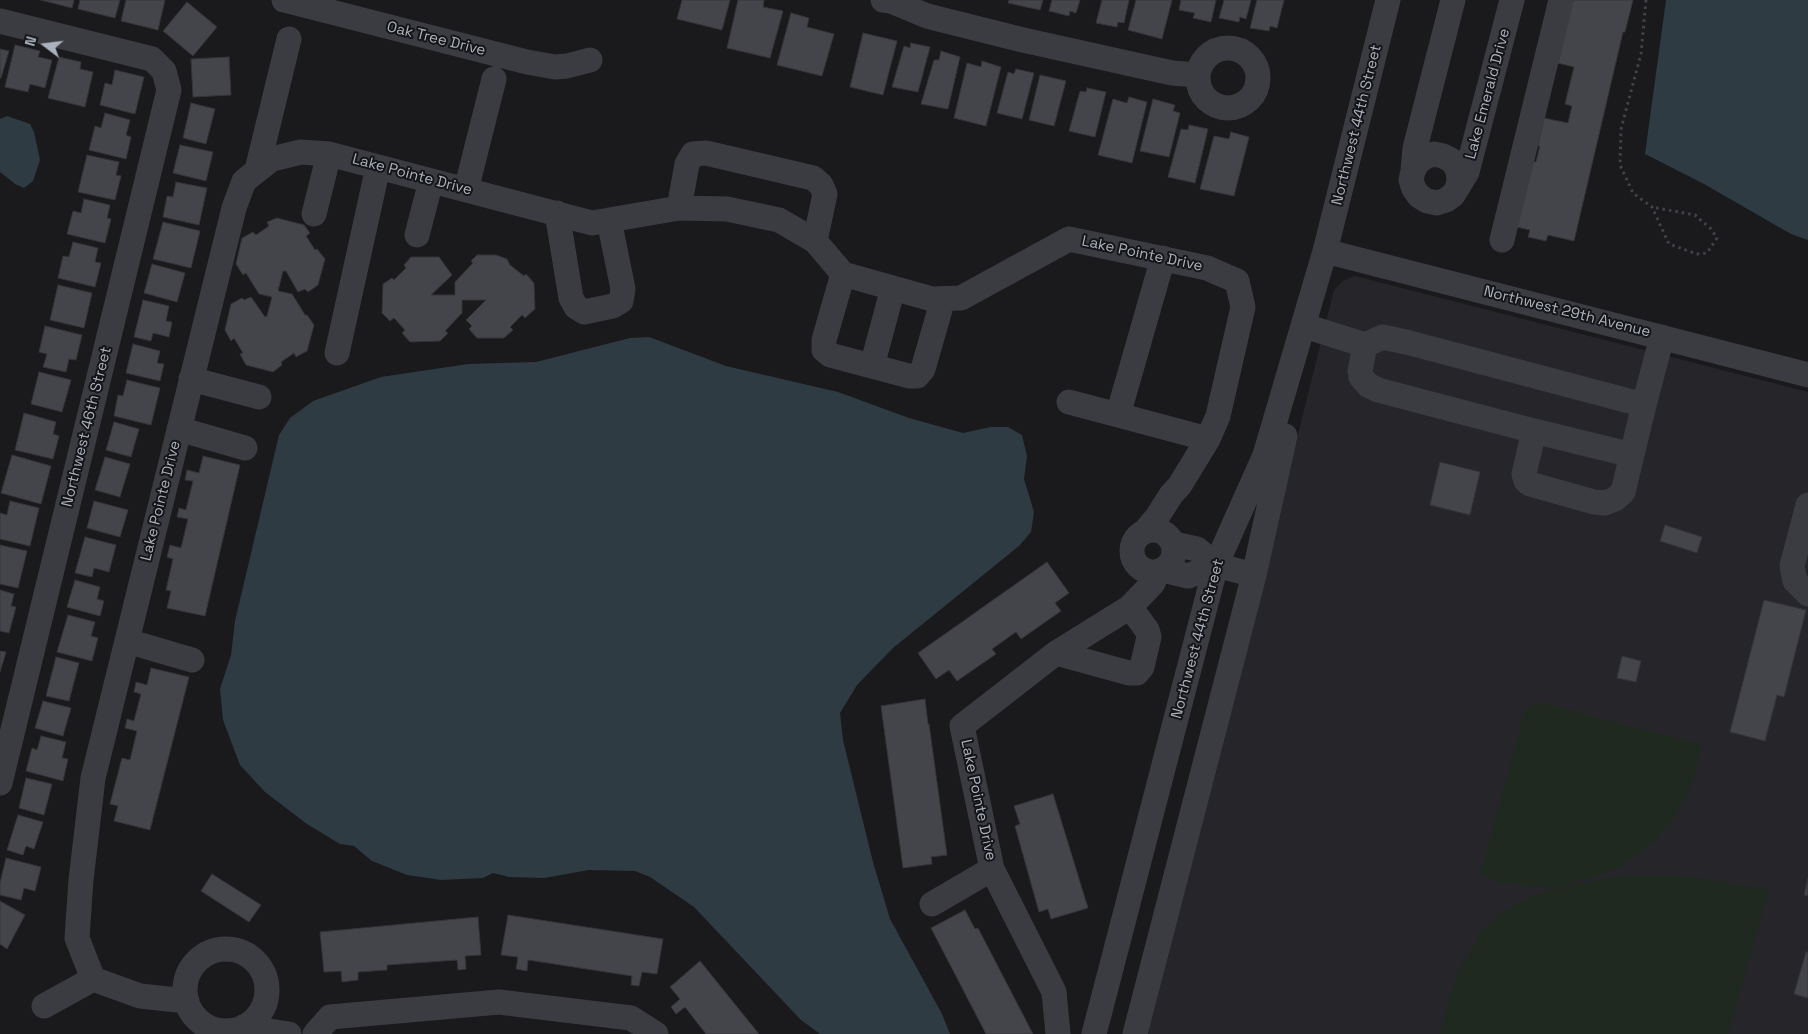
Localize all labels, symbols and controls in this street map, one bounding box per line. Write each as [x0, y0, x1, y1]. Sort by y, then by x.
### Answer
street label: Oak Tree Drive [385, 18, 487, 60]
north arrow [20, 20, 70, 70]
street label: Lake Emerald Drive [1462, 27, 1514, 161]
text: N [21, 34, 40, 48]
street label: Northwest 44th Street [1328, 43, 1386, 207]
street label: Lake Pointe Drive [350, 150, 474, 200]
street label: Lake Pointe Drive [1080, 232, 1204, 276]
street label: Northwest 29th Avenue [1482, 283, 1652, 341]
street label: Northwest 46th Street [58, 345, 116, 509]
street label: Lake Pointe Drive [137, 439, 185, 563]
street label: Northwest 44th Street [1168, 557, 1228, 721]
street label: Lake Pointe Drive [956, 738, 1000, 862]

